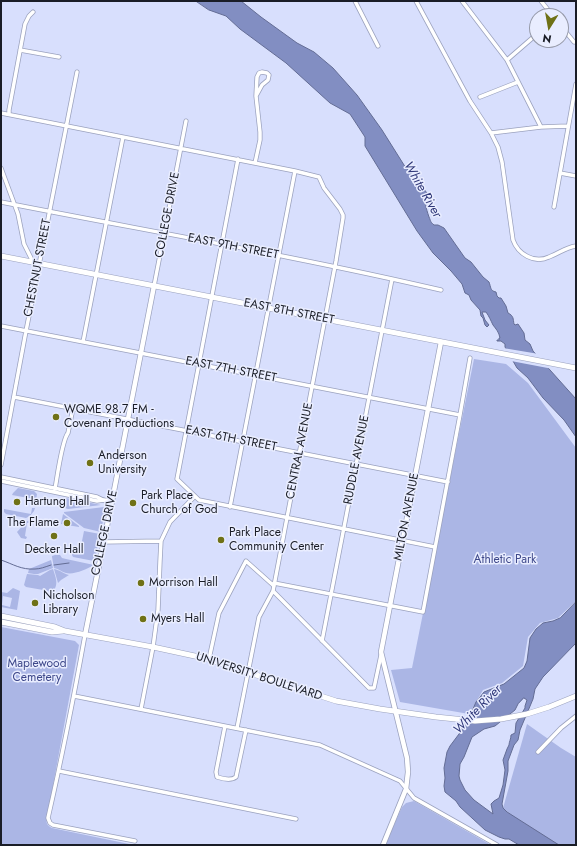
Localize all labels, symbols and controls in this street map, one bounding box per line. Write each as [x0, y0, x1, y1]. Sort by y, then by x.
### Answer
north arrow [529, 8, 569, 48]
text: N [541, 30, 553, 47]
water label: White River [400, 159, 444, 221]
street label: COLLEGE DRIVE [153, 171, 183, 259]
street label: CHESTNUT STREET [21, 218, 55, 318]
street label: EAST 9TH STREET [186, 231, 280, 263]
street label: EAST 8TH STREET [243, 296, 335, 328]
street label: EAST 7TH STREET [184, 354, 278, 386]
street label: CENTRAL AVENUE [284, 402, 316, 500]
place label: WQME 98.7 FM - Covenant Productions [64, 403, 174, 431]
marker: WQME 98.7 FM - Covenant Productions [51, 412, 61, 422]
street label: RUDDLE AVENUE [341, 414, 373, 506]
street label: EAST 6TH STREET [184, 423, 278, 455]
place label: Anderson University [98, 449, 147, 477]
marker: Anderson University [85, 458, 95, 468]
street label: MILTON AVENUE [391, 472, 423, 562]
street label: COLLEGE DRIVE [89, 489, 121, 577]
place label: Park Place Church of God [141, 489, 218, 517]
place label: Hartung Hall [25, 495, 89, 509]
marker: Hartung Hall [12, 497, 22, 507]
marker: Park Place Church of God [128, 498, 138, 508]
place label: The Flame [7, 516, 59, 530]
marker: The Flame [62, 518, 72, 528]
place label: Park Place Community Center [229, 526, 324, 554]
marker: Decker Hall [49, 531, 59, 541]
marker: Park Place Community Center [216, 535, 226, 545]
place label: Decker Hall [25, 543, 83, 557]
park label: Athletic Park [474, 553, 536, 567]
place label: Morrison Hall [149, 576, 218, 590]
marker: Morrison Hall [136, 578, 146, 588]
place label: Nicholson Library [43, 589, 94, 617]
marker: Nicholson Library [30, 598, 40, 608]
place label: Myers Hall [151, 612, 204, 626]
marker: Myers Hall [138, 614, 148, 624]
street label: UNIVERSITY BOULEVARD [194, 650, 324, 704]
park label: Maplewood Cemetery [7, 657, 67, 685]
water label: White River [451, 682, 505, 738]

